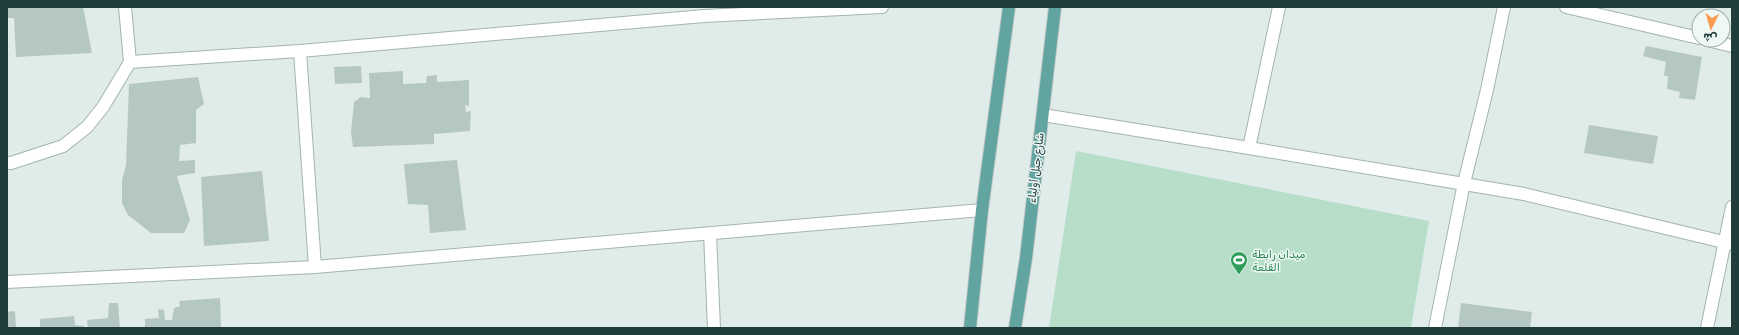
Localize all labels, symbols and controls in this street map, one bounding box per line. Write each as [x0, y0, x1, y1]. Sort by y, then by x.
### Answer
north arrow [1691, 8, 1731, 48]
text: ش [1703, 30, 1718, 45]
street label: شارع جبل أولياء [1025, 132, 1049, 204]
place label: ميدان رابطة القلعة [1252, 248, 1305, 274]
sports icon: ميدان رابطة القلعة [1229, 250, 1249, 275]

